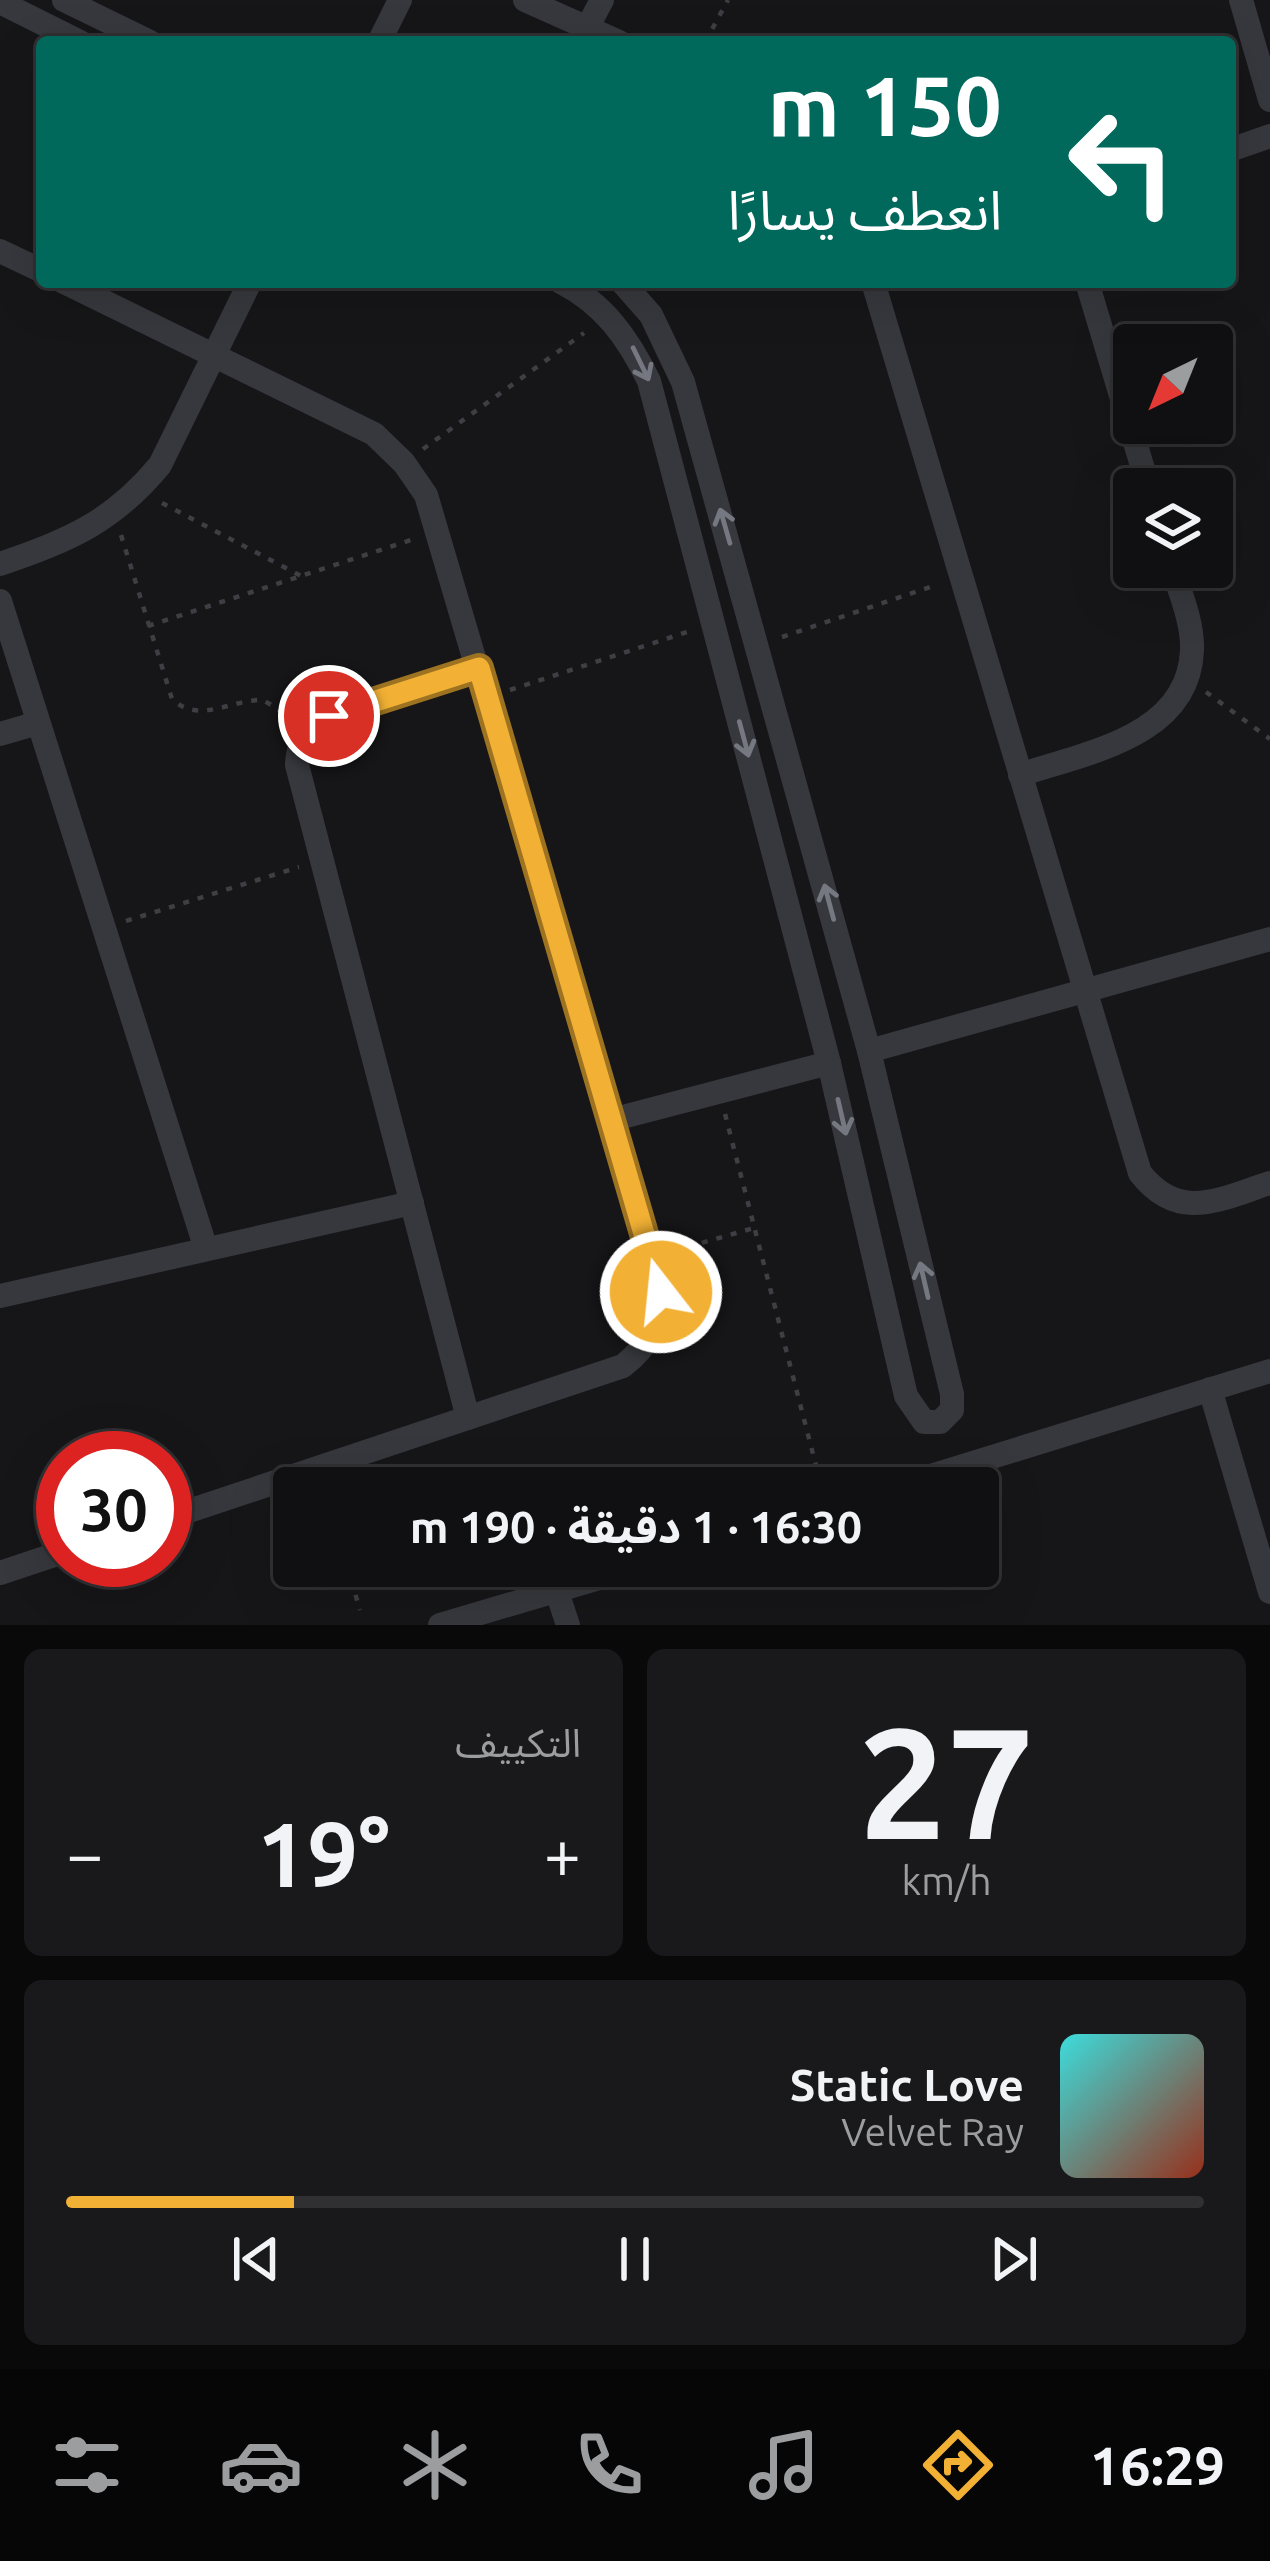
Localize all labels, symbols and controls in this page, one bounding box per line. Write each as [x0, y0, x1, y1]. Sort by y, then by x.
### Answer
text: 150 m [768, 58, 1002, 152]
icon: left [1044, 84, 1200, 240]
text: انعطف يسارًا [727, 180, 1002, 240]
north arrow [1113, 324, 1233, 444]
map controls [1113, 324, 1233, 588]
one-way arrow [630, 346, 653, 381]
button: layers [1113, 468, 1233, 588]
one-way arrow [713, 508, 735, 546]
pin [278, 665, 380, 767]
icon: arrive [296, 683, 362, 749]
one-way arrow [734, 720, 756, 758]
one-way arrow [816, 884, 838, 922]
one-way arrow [831, 1097, 854, 1135]
position arrow [598, 1229, 724, 1355]
one-way arrow [912, 1262, 934, 1300]
speed limit sign: 30 [36, 1431, 192, 1587]
text: 16:30 · 1 دقيقة · 190 m [410, 1501, 862, 1552]
text: 27 [859, 1694, 1034, 1868]
text: التكييف [455, 1721, 581, 1764]
text: 19° [257, 1803, 390, 1904]
text: − [66, 1816, 103, 1890]
text: + [544, 1816, 581, 1890]
text: km/h [901, 1859, 992, 1902]
text: Static Love [790, 2059, 1024, 2110]
text: Velvet Ray [841, 2110, 1024, 2153]
icon: previous [223, 2226, 289, 2292]
icon: pause [602, 2226, 668, 2292]
icon: next [981, 2226, 1047, 2292]
icon: filters [45, 2423, 129, 2507]
icon: car [219, 2423, 303, 2507]
icon: climate [393, 2423, 477, 2507]
icon: phone [567, 2423, 651, 2507]
icon: music [742, 2423, 826, 2507]
icon: directions [916, 2423, 1000, 2507]
text: 16:29 [1090, 2435, 1225, 2495]

